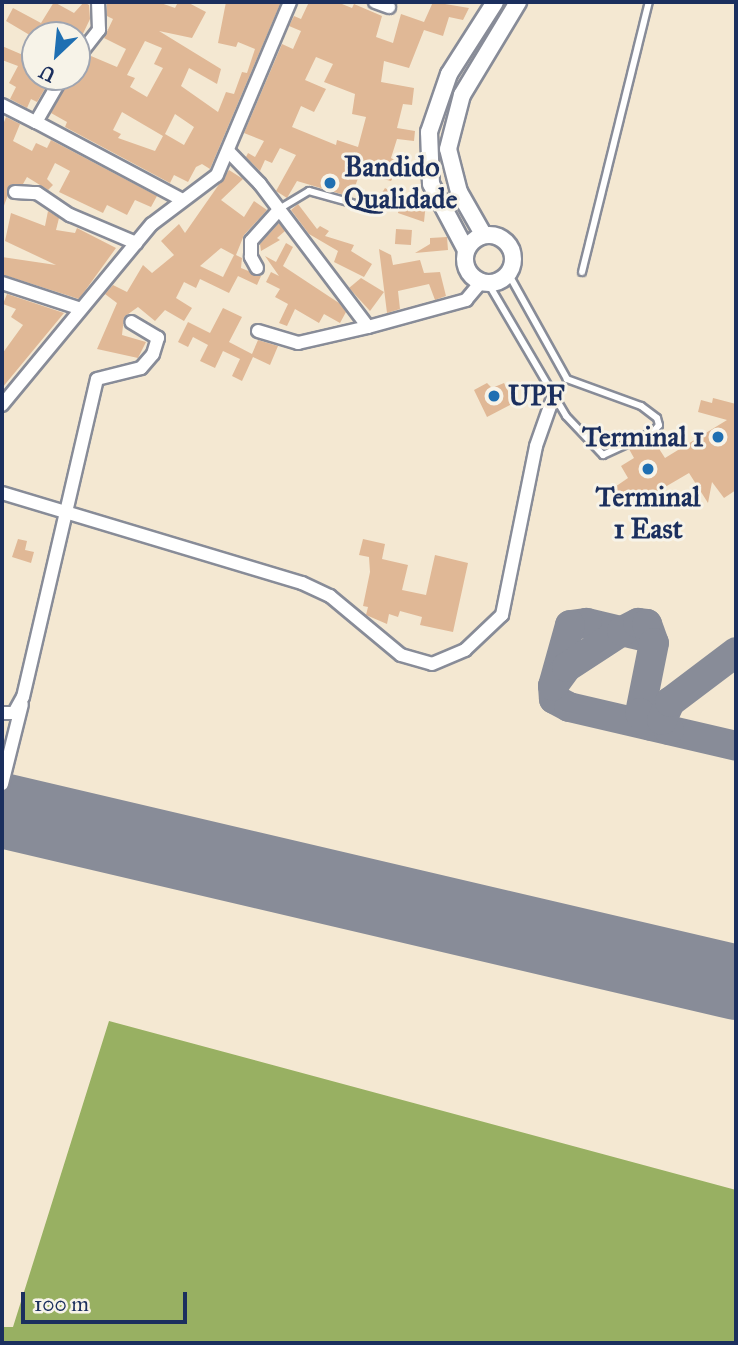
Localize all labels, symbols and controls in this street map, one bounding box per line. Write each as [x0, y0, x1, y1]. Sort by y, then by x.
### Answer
north arrow [21, 21, 91, 91]
text: U [36, 60, 59, 87]
place label: Bandido Qualidade [344, 150, 457, 216]
marker: Bandido Qualidade [322, 175, 338, 191]
place label: UPF [508, 379, 564, 413]
marker: UPF [486, 388, 502, 404]
place label: Terminal 1 [582, 420, 704, 454]
marker: Terminal 1 [710, 429, 726, 445]
marker: Terminal 1 East [640, 461, 656, 477]
place label: Terminal 1 East [596, 480, 700, 546]
scale bar [24, 1278, 191, 1322]
text: 100 m [34, 1291, 89, 1317]

